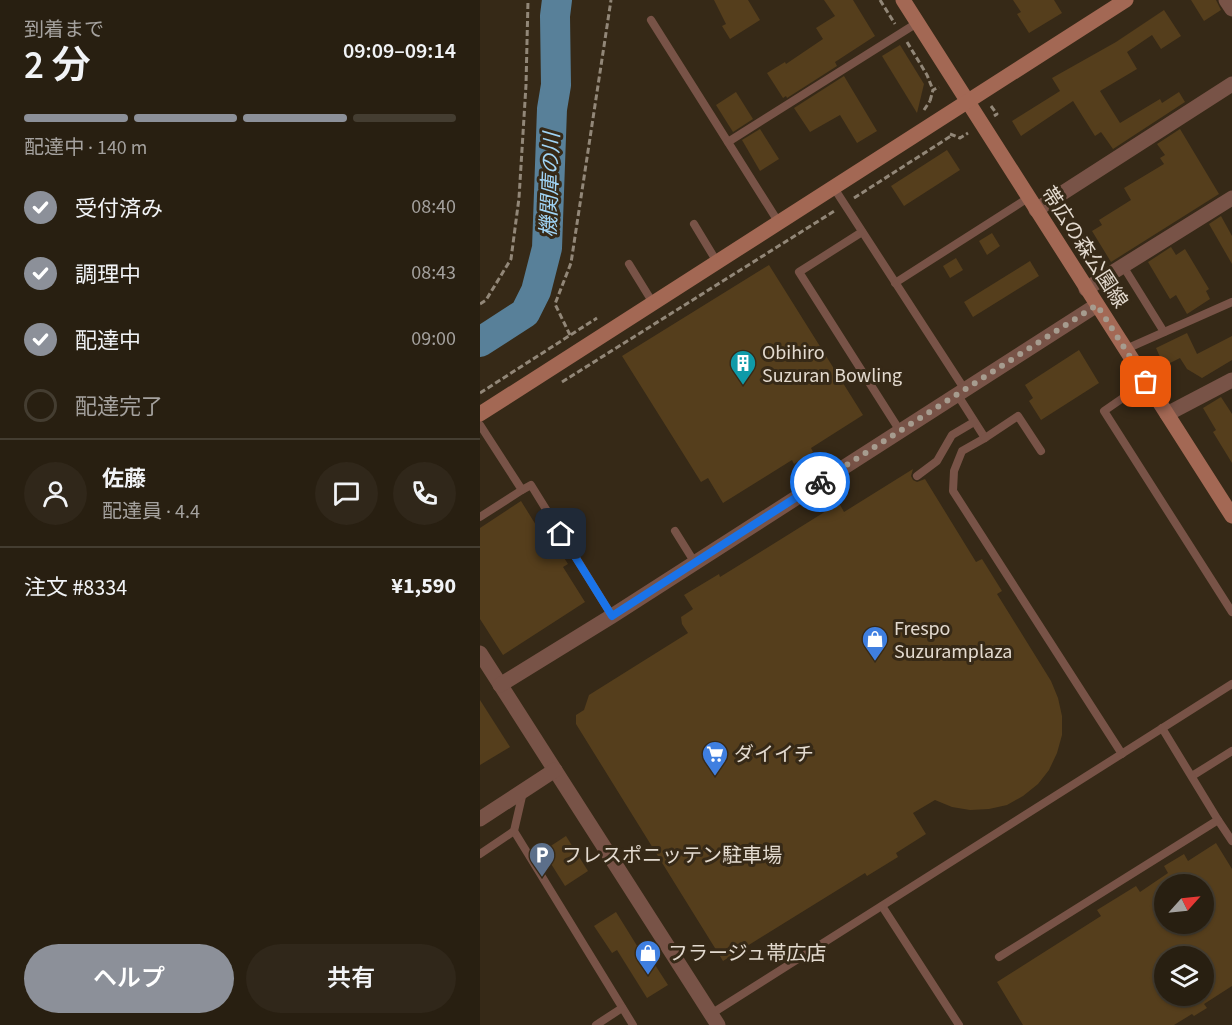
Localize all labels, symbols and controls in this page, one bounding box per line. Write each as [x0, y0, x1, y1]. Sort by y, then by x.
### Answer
text: 到着まで [24, 16, 104, 44]
text: 09:09–09:14 [343, 35, 456, 67]
text: 2 分 [24, 38, 91, 94]
water label: 機関庫の川 [533, 130, 567, 238]
text: 配達中 · 140 m [24, 134, 147, 162]
street label: 帯広の森公園線 [1034, 181, 1134, 314]
icon: check [24, 191, 57, 224]
text: 受付済み [75, 193, 163, 225]
text: 08:40 [411, 193, 456, 221]
icon: check [24, 257, 57, 290]
text: 調理中 [75, 259, 141, 291]
text: 08:43 [411, 259, 456, 287]
icon: check [24, 323, 57, 356]
text: 配達中 [75, 325, 141, 357]
text: 09:00 [411, 325, 456, 353]
place label: Obihiro Suzuran Bowling [762, 339, 902, 390]
building icon: Obihiro Suzuran Bowling [728, 348, 758, 386]
pin [1120, 356, 1171, 407]
icon: bag [1129, 365, 1162, 398]
text: 配達完了 [75, 391, 163, 423]
courier [790, 452, 850, 512]
button: person [24, 462, 87, 525]
button: chat [315, 462, 378, 525]
button: phone [393, 462, 456, 525]
text: 佐藤 [102, 463, 146, 495]
icon: bike [804, 466, 837, 499]
text: 配達員 · 4.4 [102, 498, 200, 526]
pin [535, 508, 586, 559]
icon: home [544, 517, 577, 550]
text: ¥1,590 [391, 570, 456, 602]
text: 注文 #8334 [24, 572, 127, 604]
place label: Frespo Suzuramplaza [894, 615, 1012, 666]
shop icon: Frespo Suzuramplaza [860, 624, 890, 662]
supermarket icon: ダイイチ [700, 739, 730, 777]
place label: ダイイチ [734, 741, 814, 769]
parking icon: フレスポニッテン駐車場 [527, 840, 557, 878]
place label: フレスポニッテン駐車場 [562, 842, 782, 870]
north arrow [1154, 874, 1214, 934]
map controls [1154, 874, 1214, 1006]
shop icon: フラージュ帯広店 [633, 938, 663, 976]
place label: フラージュ帯広店 [668, 940, 826, 968]
button: ヘルプ [24, 944, 234, 1013]
button: 共有 [246, 944, 456, 1013]
button: layers [1154, 946, 1214, 1006]

